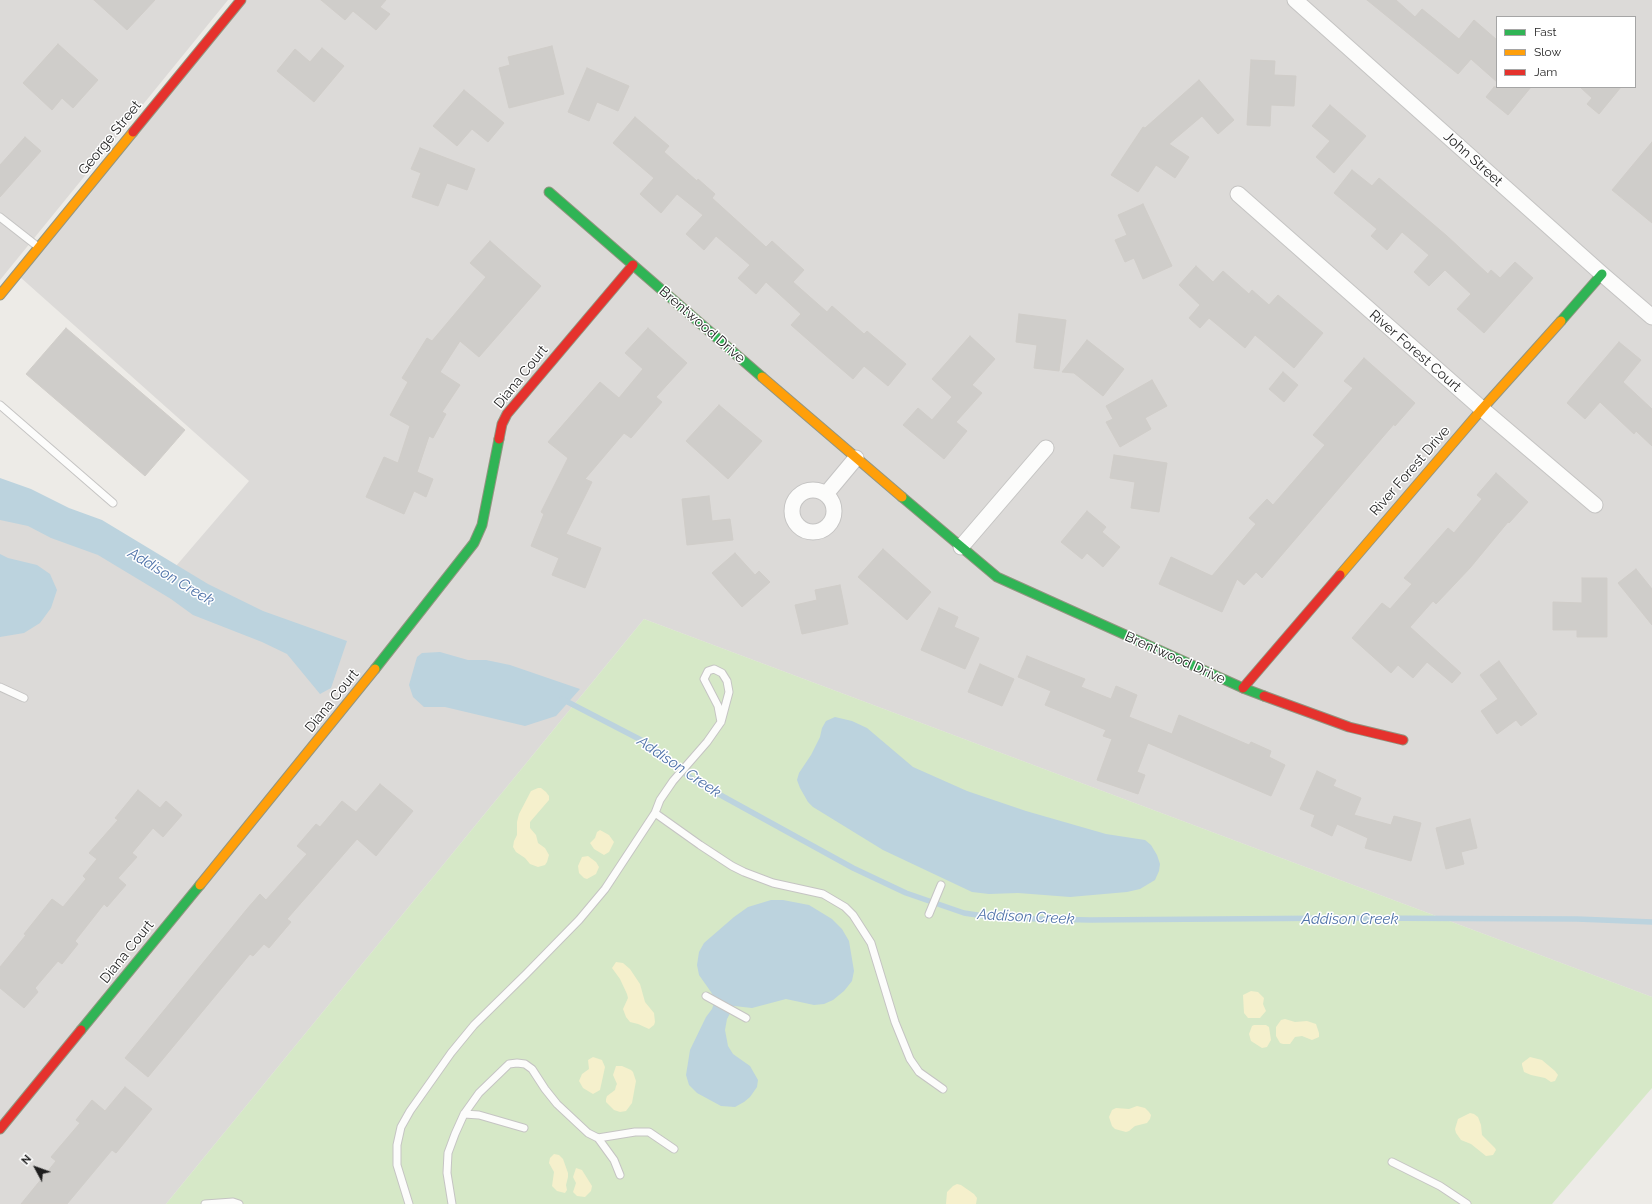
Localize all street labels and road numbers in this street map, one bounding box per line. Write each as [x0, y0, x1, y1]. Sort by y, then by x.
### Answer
street label: George Street [75, 98, 145, 178]
street label: John Street [1440, 128, 1506, 190]
street label: Brentwood Drive [656, 283, 748, 367]
street label: River Forest Court [1366, 307, 1464, 395]
street label: Diana Court [491, 342, 551, 412]
street label: River Forest Drive [1366, 423, 1454, 519]
street label: Brentwood Drive [1122, 628, 1228, 688]
street label: Diana Court [302, 666, 362, 736]
street label: Diana Court [97, 917, 157, 987]

